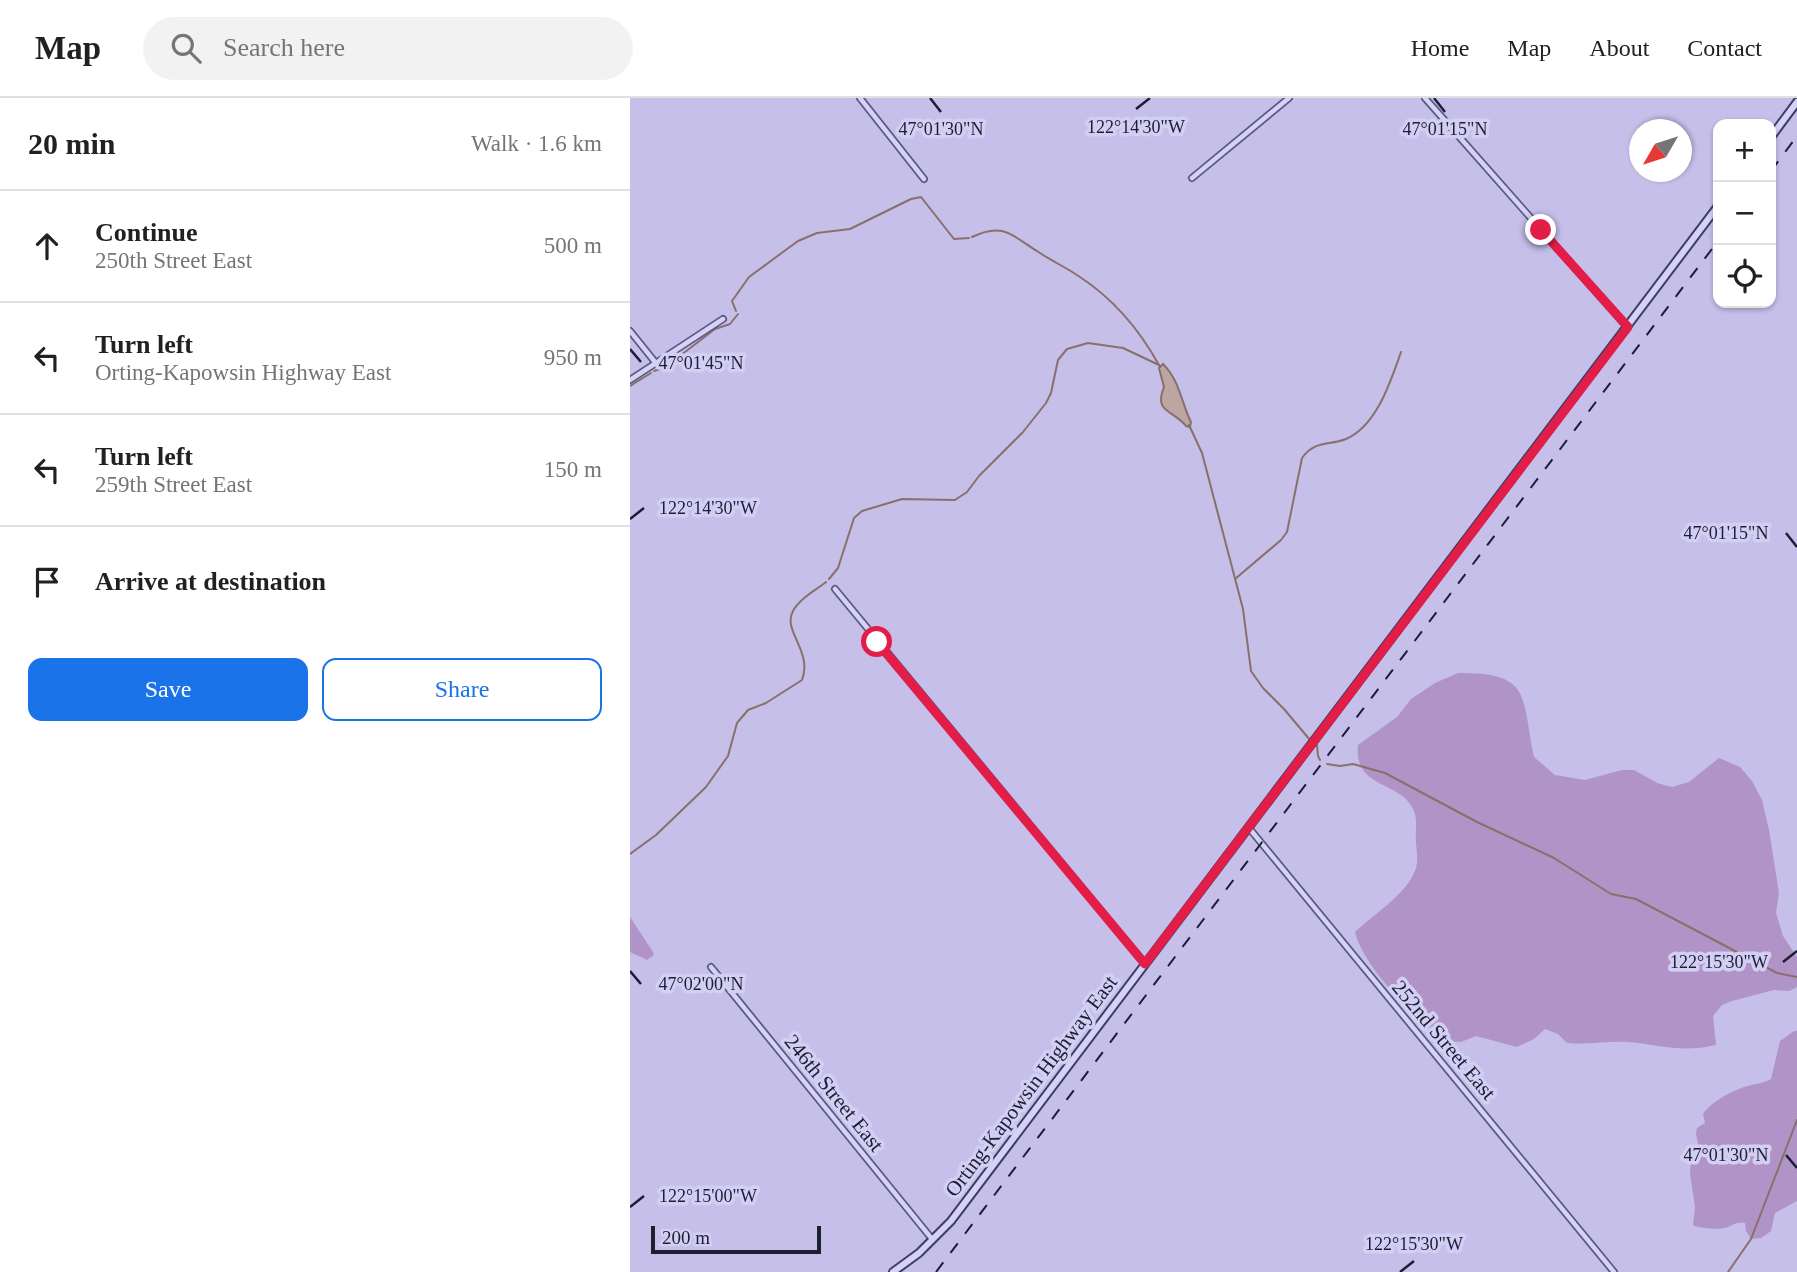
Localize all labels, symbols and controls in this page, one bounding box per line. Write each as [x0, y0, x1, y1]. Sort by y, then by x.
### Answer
search box [143, 17, 633, 80]
icon: search [167, 29, 205, 67]
text: Map [35, 30, 101, 66]
text: Search here [223, 33, 345, 62]
text: Home [1411, 35, 1469, 61]
text: Map [1507, 35, 1551, 61]
text: About [1589, 35, 1649, 61]
text: Contact [1687, 35, 1762, 61]
text: 122°14'30"W [1087, 117, 1185, 137]
text: 47°01'30"N [899, 119, 983, 139]
text: 47°01'15"N [1403, 119, 1487, 139]
north arrow [1629, 119, 1692, 182]
map controls [1713, 119, 1776, 308]
button: + [1713, 119, 1776, 182]
text: 20 min [28, 127, 116, 160]
text: Walk · 1.6 km [471, 131, 602, 156]
button: − [1713, 182, 1776, 245]
route end [1525, 214, 1556, 245]
text: Continue [95, 218, 198, 247]
icon: ahead [28, 227, 66, 265]
text: 500 m [544, 233, 602, 258]
button: locate [1713, 245, 1776, 308]
text: 250th Street East [95, 248, 252, 273]
text: Turn left [95, 330, 193, 359]
icon: left [28, 339, 66, 377]
text: 950 m [544, 345, 602, 370]
text: 47°01'45"N [659, 353, 743, 373]
text: Orting-Kapowsin Highway East [95, 360, 391, 385]
text: Turn left [95, 442, 193, 471]
icon: left [28, 451, 66, 489]
text: 150 m [544, 457, 602, 482]
text: 259th Street East [95, 472, 252, 497]
text: 122°14'30"W [659, 498, 757, 518]
text: 47°01'15"N [1684, 523, 1768, 543]
icon: arrive [28, 563, 66, 601]
text: Arrive at destination [95, 567, 326, 596]
route start [861, 626, 892, 657]
button: Save [28, 658, 308, 721]
button: Share [322, 658, 602, 721]
text: 122°15'30"W [1670, 952, 1768, 972]
street label: Orting-Kapowsin Highway East [940, 971, 1122, 1201]
text: 47°02'00"N [659, 974, 743, 994]
street label: 252nd Street East [1387, 976, 1501, 1105]
street label: 246th Street East [780, 1030, 889, 1156]
text: 47°01'30"N [1684, 1145, 1768, 1165]
text: 122°15'00"W [659, 1186, 757, 1206]
scale bar [651, 1223, 821, 1255]
text: 200 m [662, 1227, 710, 1248]
text: 122°15'30"W [1365, 1234, 1463, 1254]

